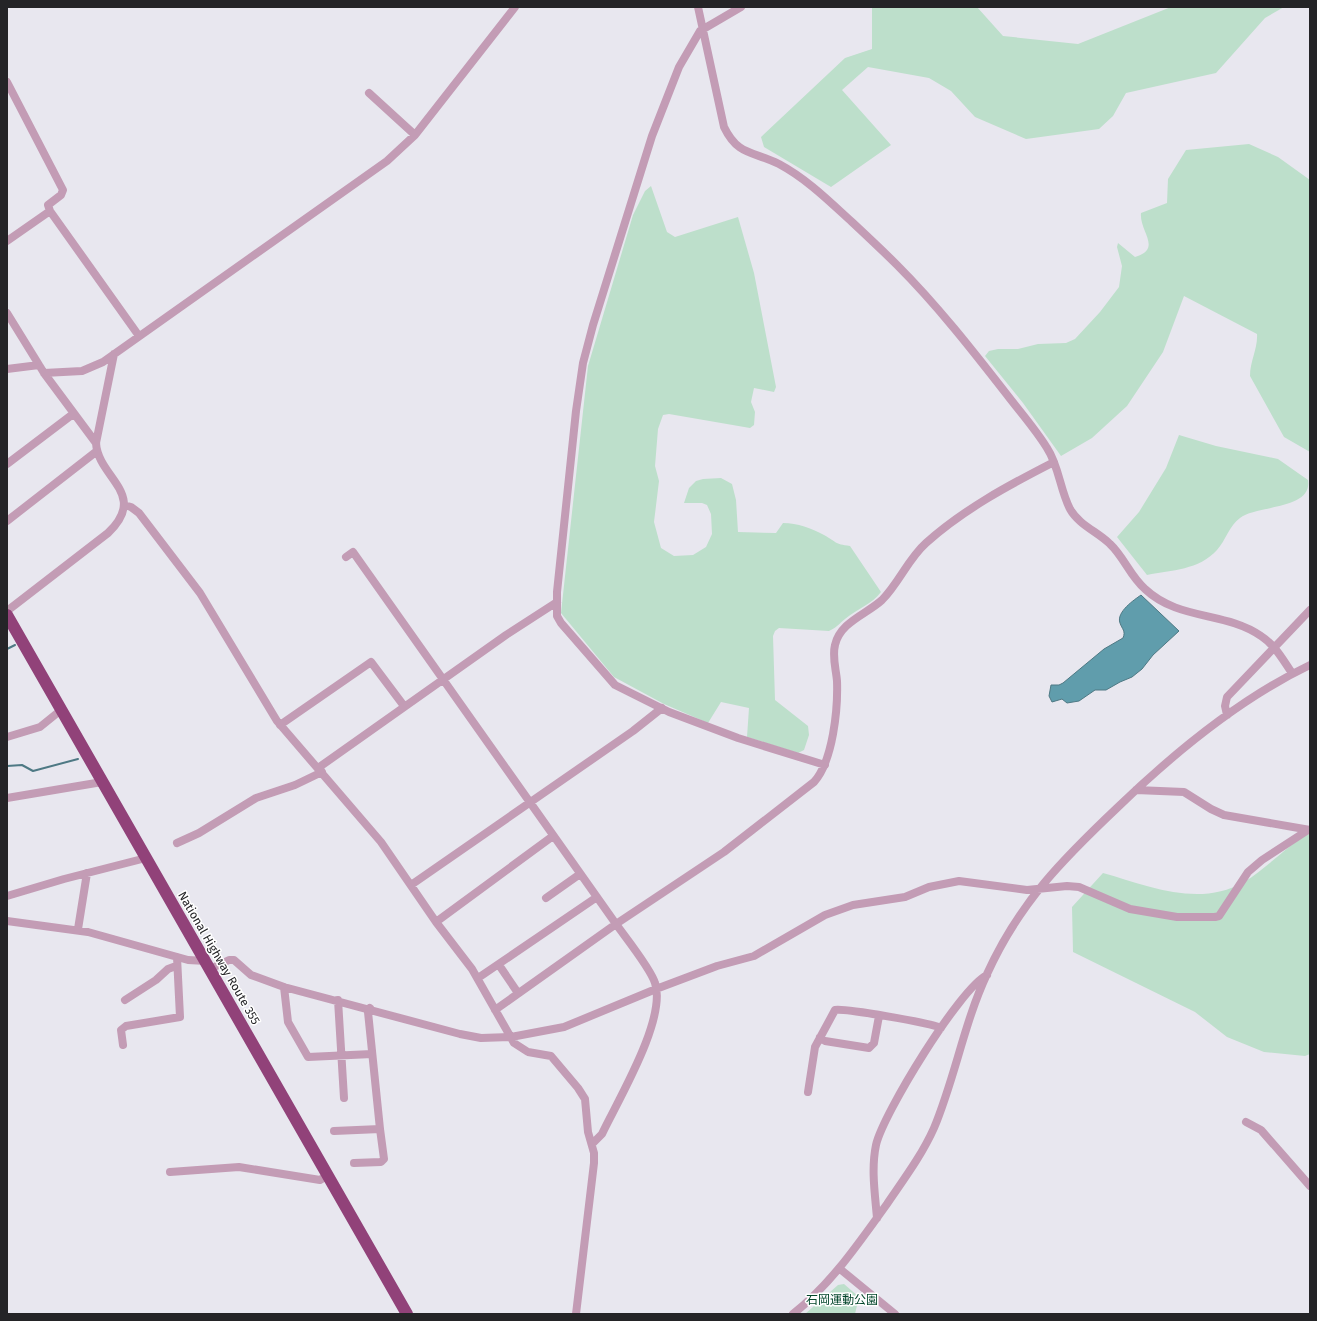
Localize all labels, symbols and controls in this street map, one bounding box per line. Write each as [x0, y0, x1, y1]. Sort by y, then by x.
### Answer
street label: National Highway Route 355 [175, 889, 263, 1027]
park label: 石岡運動公園 [806, 1293, 878, 1307]

